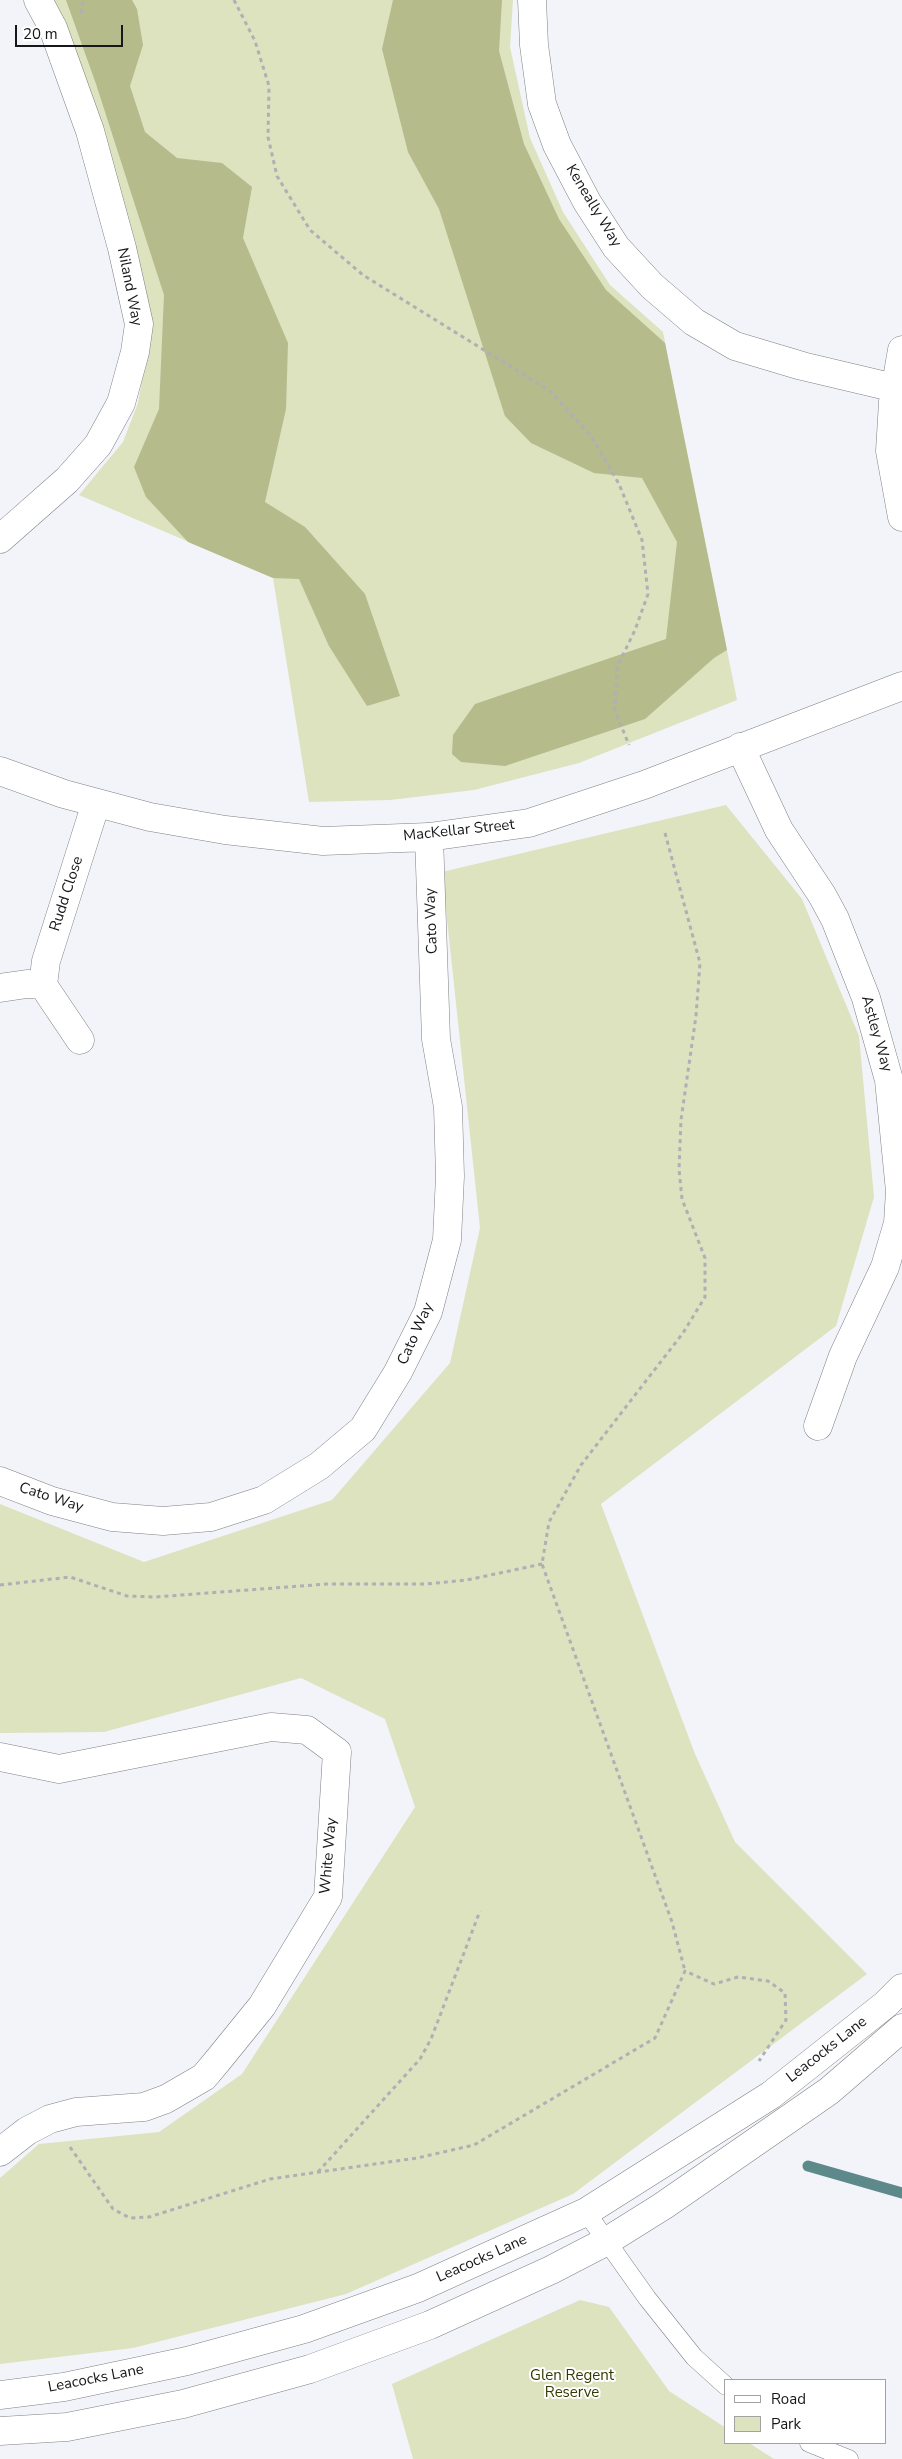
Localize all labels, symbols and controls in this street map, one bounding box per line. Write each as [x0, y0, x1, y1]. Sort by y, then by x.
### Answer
scale bar [18, 15, 125, 47]
text: 20 m [23, 24, 58, 44]
street label: Keneally Way [561, 161, 625, 251]
street label: Niland Way [113, 246, 145, 328]
street label: MacKellar Street [402, 816, 516, 846]
street label: Rudd Close [46, 854, 88, 934]
street label: Cato Way [422, 888, 442, 954]
street label: Astley Way [857, 994, 895, 1074]
street label: Cato Way [394, 1300, 438, 1368]
street label: Cato Way [17, 1479, 85, 1517]
street label: White Way [317, 1817, 341, 1895]
street label: Leacocks Lane [783, 2013, 871, 2087]
street label: Leacocks Lane [434, 2231, 530, 2287]
street label: Leacocks Lane [47, 2361, 145, 2397]
park label: Glen Regent Reserve [530, 2367, 614, 2402]
legend [724, 2379, 887, 2444]
text: Road [771, 2389, 806, 2409]
text: Park [771, 2414, 801, 2434]

